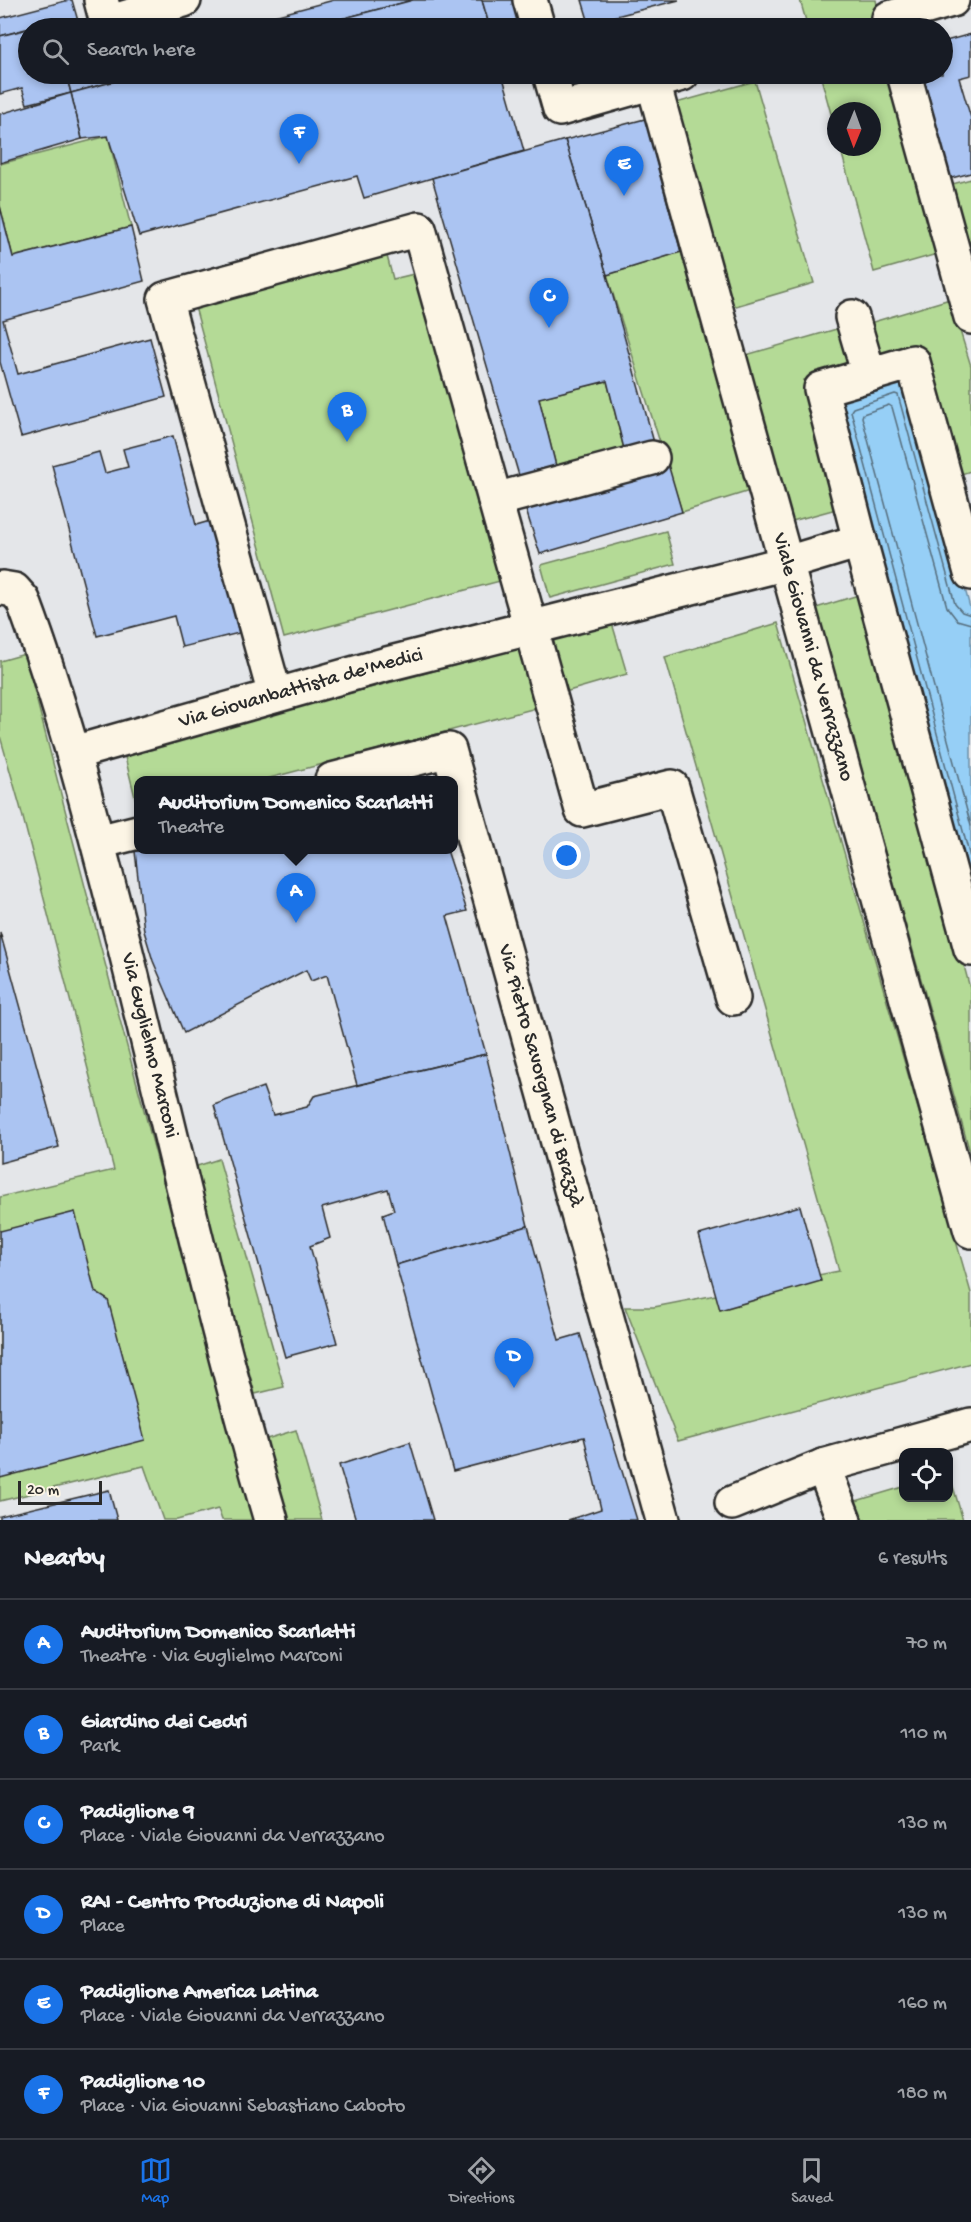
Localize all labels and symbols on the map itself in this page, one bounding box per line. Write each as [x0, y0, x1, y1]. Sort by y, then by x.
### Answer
north arrow [827, 102, 881, 156]
pin: F [280, 114, 318, 164]
pin: E [604, 146, 644, 196]
pin: C [530, 278, 568, 328]
pin: B [328, 392, 366, 442]
street label: Viale Giovanni da Verrazzano [766, 529, 859, 784]
street label: Via Giovanbattista de'Medici [175, 643, 426, 735]
your location [552, 841, 581, 870]
pin: A [276, 874, 316, 923]
street label: Via Pietro Savorgnan di Brazzà [491, 941, 588, 1211]
street label: Via Guglielmo Marconi [114, 950, 183, 1141]
pin: D [494, 1338, 534, 1388]
scale bar [18, 1478, 102, 1506]

